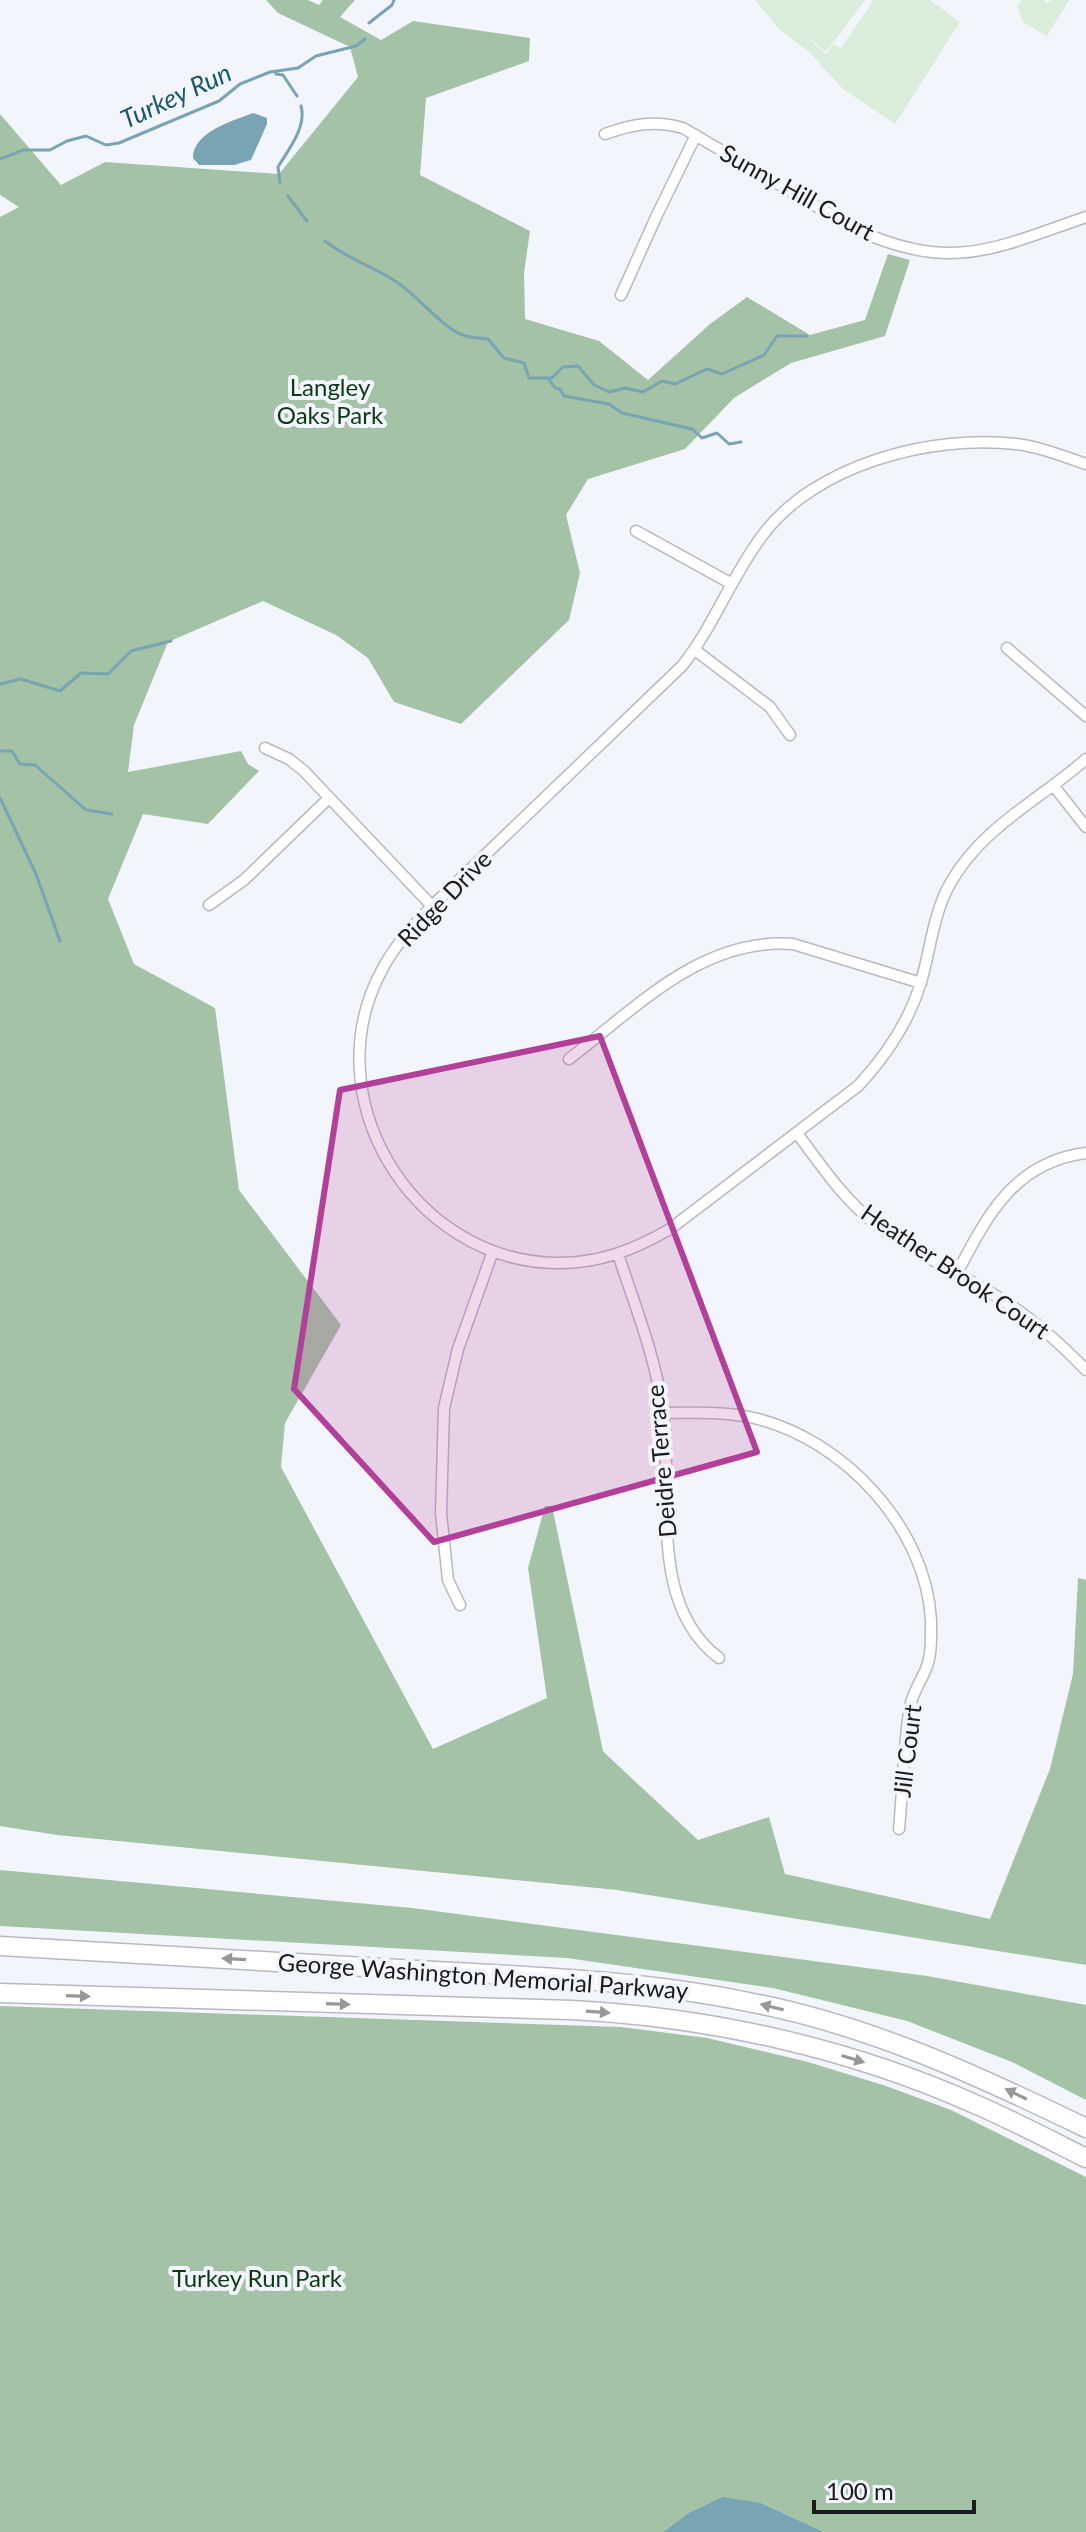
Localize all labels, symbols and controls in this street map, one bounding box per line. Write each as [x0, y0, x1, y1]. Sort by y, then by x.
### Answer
water label: Turkey Run [115, 56, 236, 135]
street label: Sunny Hill Court [715, 137, 880, 246]
park label: Langley Oaks Park [277, 372, 384, 429]
street label: Ridge Drive [391, 844, 497, 952]
street label: Heather Brook Court [856, 1197, 1056, 1345]
street label: Deidre Terrace [639, 1383, 682, 1539]
street label: Jill Court [886, 1702, 927, 1799]
street label: George Washington Memorial Parkway [277, 1947, 690, 2004]
one-way arrow [221, 1953, 246, 1966]
one-way arrow [66, 1989, 91, 2002]
one-way arrow [326, 1997, 351, 2010]
one-way arrow [759, 2000, 784, 2013]
one-way arrow [586, 2006, 611, 2019]
one-way arrow [841, 2053, 865, 2066]
one-way arrow [1004, 2087, 1027, 2101]
park label: Turkey Run Park [172, 2263, 343, 2292]
scale bar [814, 2464, 974, 2514]
text: 100 m [826, 2476, 894, 2505]

